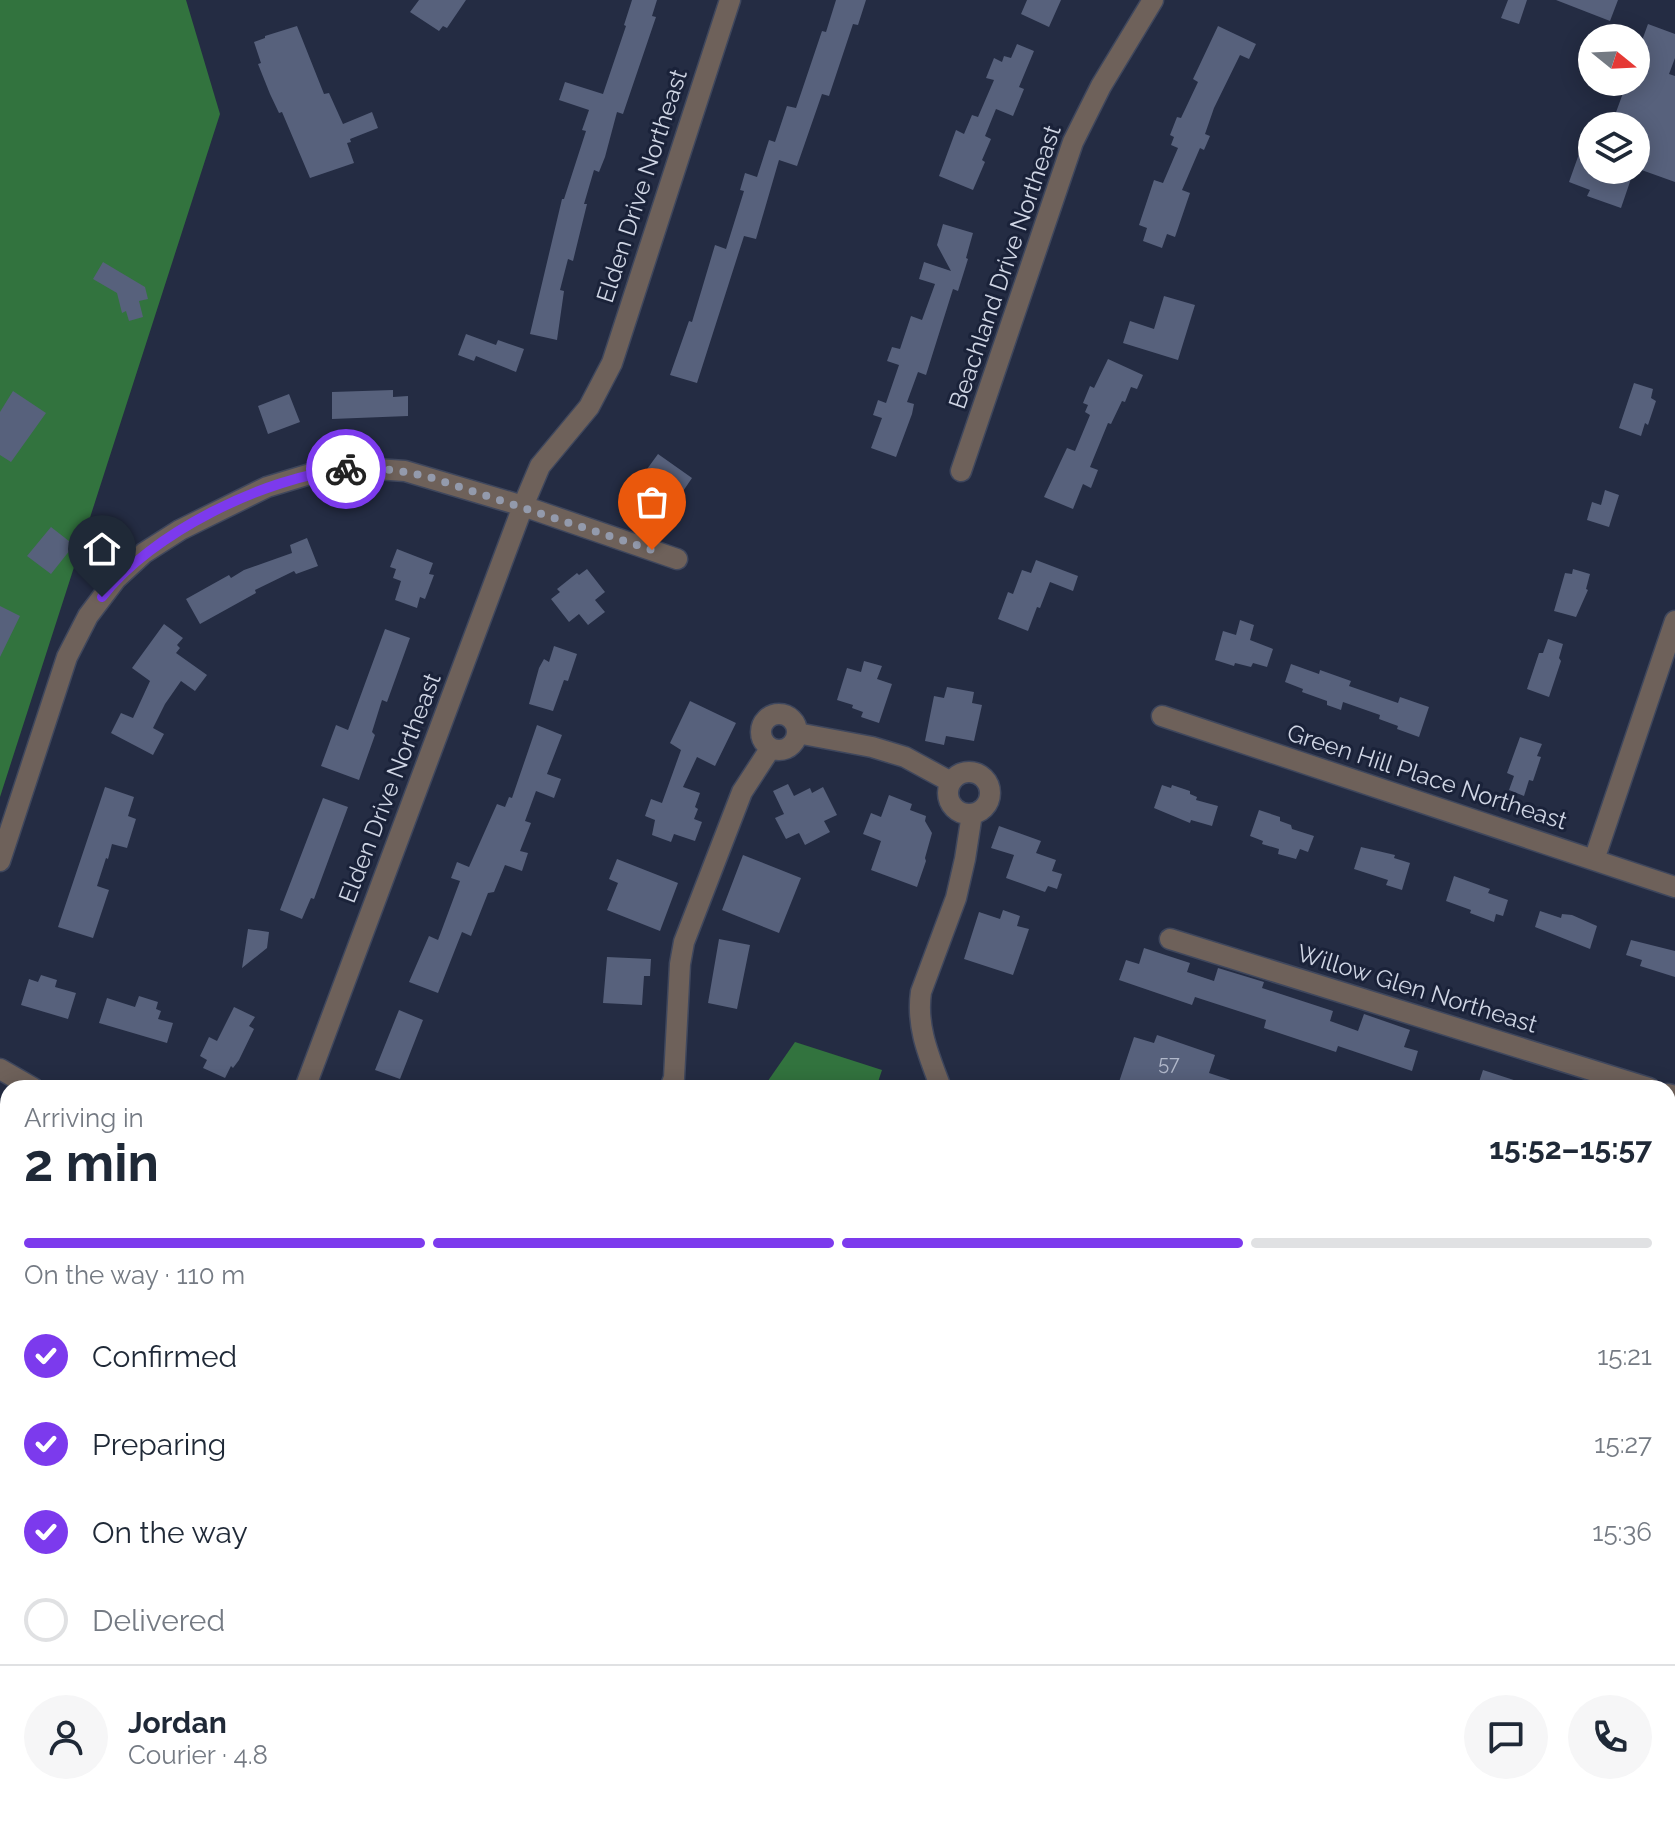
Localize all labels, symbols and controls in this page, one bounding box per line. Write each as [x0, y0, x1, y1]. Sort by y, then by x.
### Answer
north arrow [1578, 24, 1650, 96]
map controls [1578, 24, 1650, 184]
street label: Elden Drive Northeast [590, 66, 693, 306]
button: layers [1578, 112, 1650, 184]
street label: Beachland Drive Northeast [942, 121, 1067, 413]
courier [306, 429, 386, 509]
icon: bike [324, 447, 368, 491]
pin [618, 468, 686, 550]
icon: bag [630, 480, 674, 524]
pin [68, 515, 136, 597]
icon: home [80, 527, 124, 571]
street label: Elden Drive Northeast [332, 669, 447, 907]
street label: Green Hill Place Northeast [1284, 718, 1571, 836]
street label: Willow Glen Northeast [1293, 938, 1541, 1039]
house number: 57 [1158, 1051, 1180, 1075]
text: Arriving in [24, 1103, 144, 1133]
text: 15:52–15:57 [1489, 1131, 1652, 1166]
text: 2 min [24, 1132, 159, 1193]
text: On the way · 110 m [24, 1260, 245, 1290]
icon: check [24, 1334, 68, 1378]
text: Confirmed [92, 1339, 237, 1374]
text: 15:21 [1597, 1341, 1652, 1371]
icon: check [24, 1422, 68, 1466]
text: Preparing [92, 1427, 226, 1462]
text: 15:27 [1594, 1429, 1652, 1459]
icon: check [24, 1510, 68, 1554]
text: On the way [92, 1515, 248, 1550]
text: 15:36 [1592, 1517, 1652, 1547]
text: Delivered [92, 1603, 225, 1638]
button: person [24, 1695, 108, 1779]
button: chat [1464, 1695, 1548, 1779]
button: phone [1568, 1695, 1652, 1779]
text: Jordan [128, 1705, 227, 1740]
text: Courier · 4.8 [128, 1740, 268, 1770]

